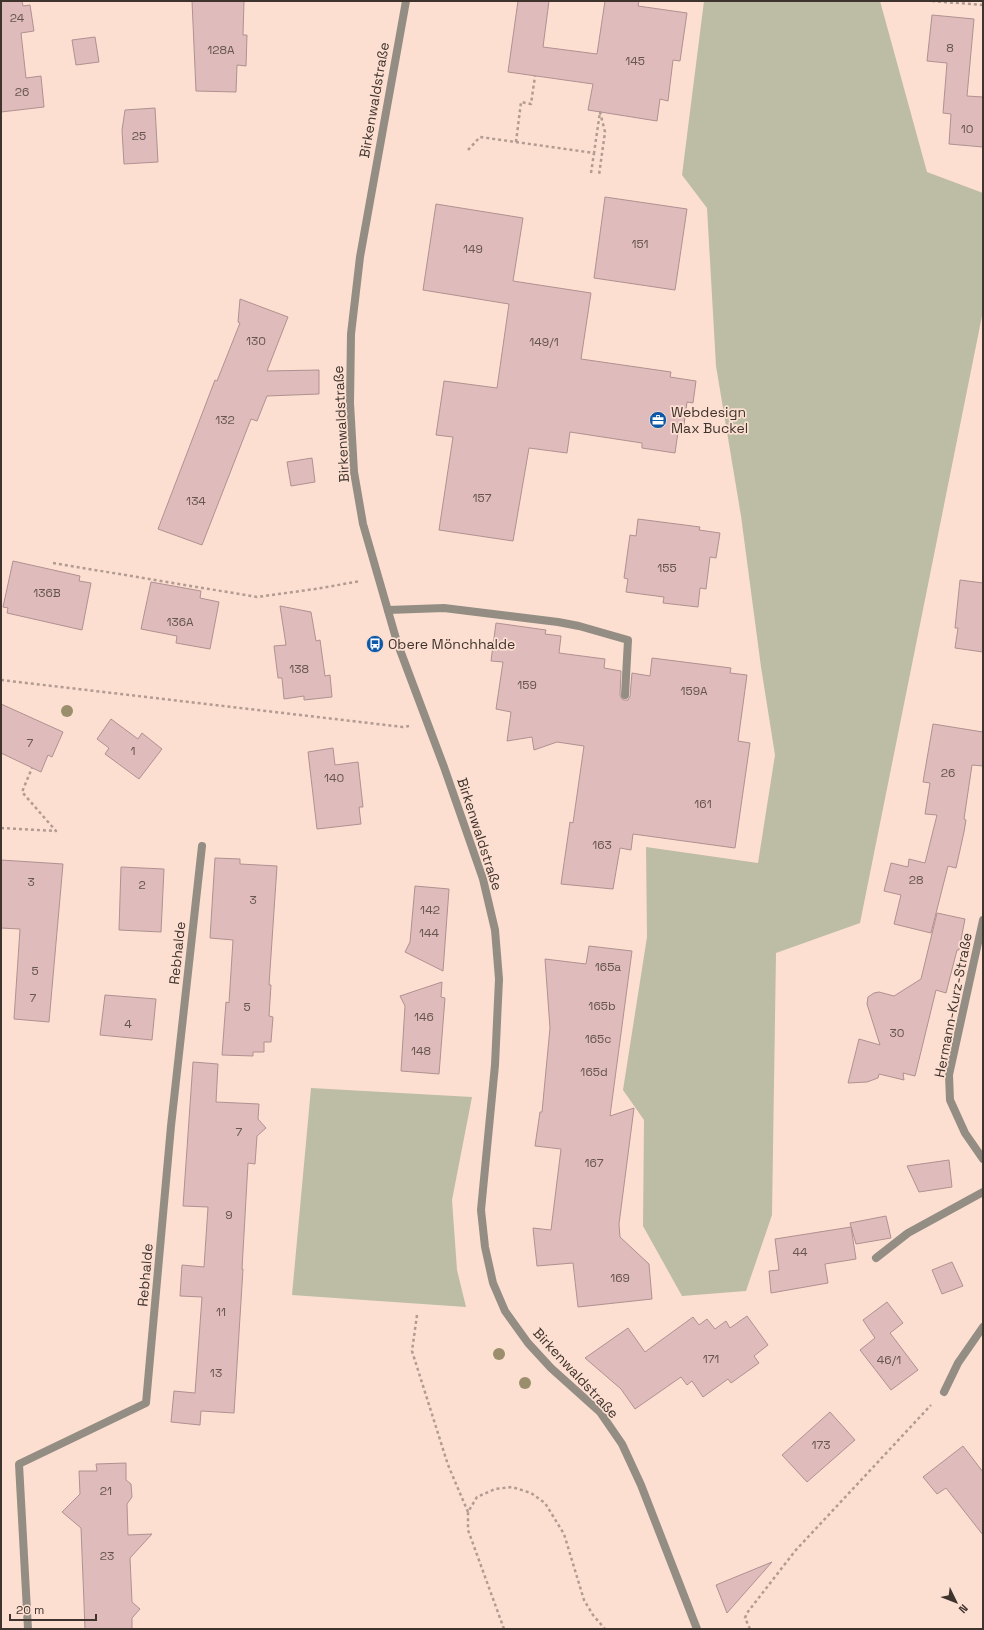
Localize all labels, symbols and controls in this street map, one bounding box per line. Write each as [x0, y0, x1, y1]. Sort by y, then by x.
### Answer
house number: 24 [10, 10, 25, 26]
house number: 8 [946, 40, 954, 56]
street label: Birkenwaldstraße [355, 41, 393, 159]
house number: 128A [207, 42, 235, 58]
house number: 145 [625, 53, 645, 69]
house number: 26 [15, 84, 29, 100]
house number: 10 [961, 121, 973, 137]
house number: 25 [132, 128, 146, 144]
house number: 151 [631, 236, 649, 252]
house number: 149 [463, 241, 483, 257]
house number: 130 [246, 333, 266, 349]
house number: 149/1 [529, 334, 559, 350]
street label: Birkenwaldstraße [329, 365, 353, 483]
place label: Webdesign Max Buckel [671, 403, 748, 437]
office icon: Webdesign Max Buckel [648, 410, 668, 430]
house number: 132 [215, 412, 235, 428]
house number: 157 [473, 490, 492, 506]
house number: 134 [186, 493, 206, 509]
house number: 155 [657, 560, 677, 576]
house number: 136B [33, 585, 61, 601]
house number: 136A [166, 614, 194, 630]
bus stop icon: Obere Mönchhalde [365, 634, 385, 654]
place label: Obere Mönchhalde [388, 635, 515, 653]
house number: 138 [289, 661, 309, 677]
house number: 159 [517, 677, 537, 693]
house number: 159A [680, 683, 708, 699]
house number: 7 [27, 735, 34, 751]
house number: 1 [130, 743, 136, 759]
house number: 26 [941, 765, 955, 781]
house number: 140 [324, 770, 344, 786]
street label: Birkenwaldstraße [453, 775, 507, 893]
house number: 161 [694, 796, 712, 812]
house number: 163 [592, 837, 612, 853]
house number: 28 [909, 872, 923, 888]
house number: 3 [27, 874, 35, 890]
house number: 2 [138, 877, 146, 893]
house number: 3 [249, 892, 257, 908]
house number: 142 [420, 902, 440, 918]
street label: Rebhalde [165, 920, 189, 986]
house number: 144 [419, 925, 440, 941]
street label: Hermann-Kurz-Straße [930, 931, 976, 1079]
house number: 165a [595, 959, 621, 975]
house number: 5 [31, 963, 39, 979]
house number: 7 [30, 990, 37, 1006]
house number: 165b [588, 998, 616, 1014]
house number: 5 [243, 999, 251, 1015]
house number: 146 [414, 1009, 434, 1025]
house number: 4 [124, 1016, 132, 1032]
house number: 30 [890, 1025, 904, 1041]
house number: 165c [585, 1031, 611, 1047]
house number: 148 [411, 1043, 431, 1059]
house number: 165d [580, 1064, 608, 1080]
house number: 7 [236, 1124, 243, 1140]
house number: 167 [585, 1155, 604, 1171]
house number: 9 [225, 1207, 233, 1223]
street label: Rebhalde [133, 1243, 157, 1307]
house number: 44 [792, 1244, 808, 1260]
house number: 169 [610, 1270, 630, 1286]
house number: 11 [216, 1304, 226, 1320]
street label: Birkenwaldstraße [529, 1324, 623, 1422]
house number: 171 [703, 1351, 719, 1367]
house number: 46/1 [877, 1352, 901, 1368]
house number: 13 [210, 1365, 222, 1381]
house number: 173 [811, 1437, 831, 1453]
house number: 21 [100, 1483, 112, 1499]
house number: 23 [100, 1548, 114, 1564]
north arrow [936, 1582, 976, 1622]
scale bar [10, 1596, 96, 1622]
text: N [956, 1601, 971, 1616]
text: 20 m [16, 1602, 44, 1618]

